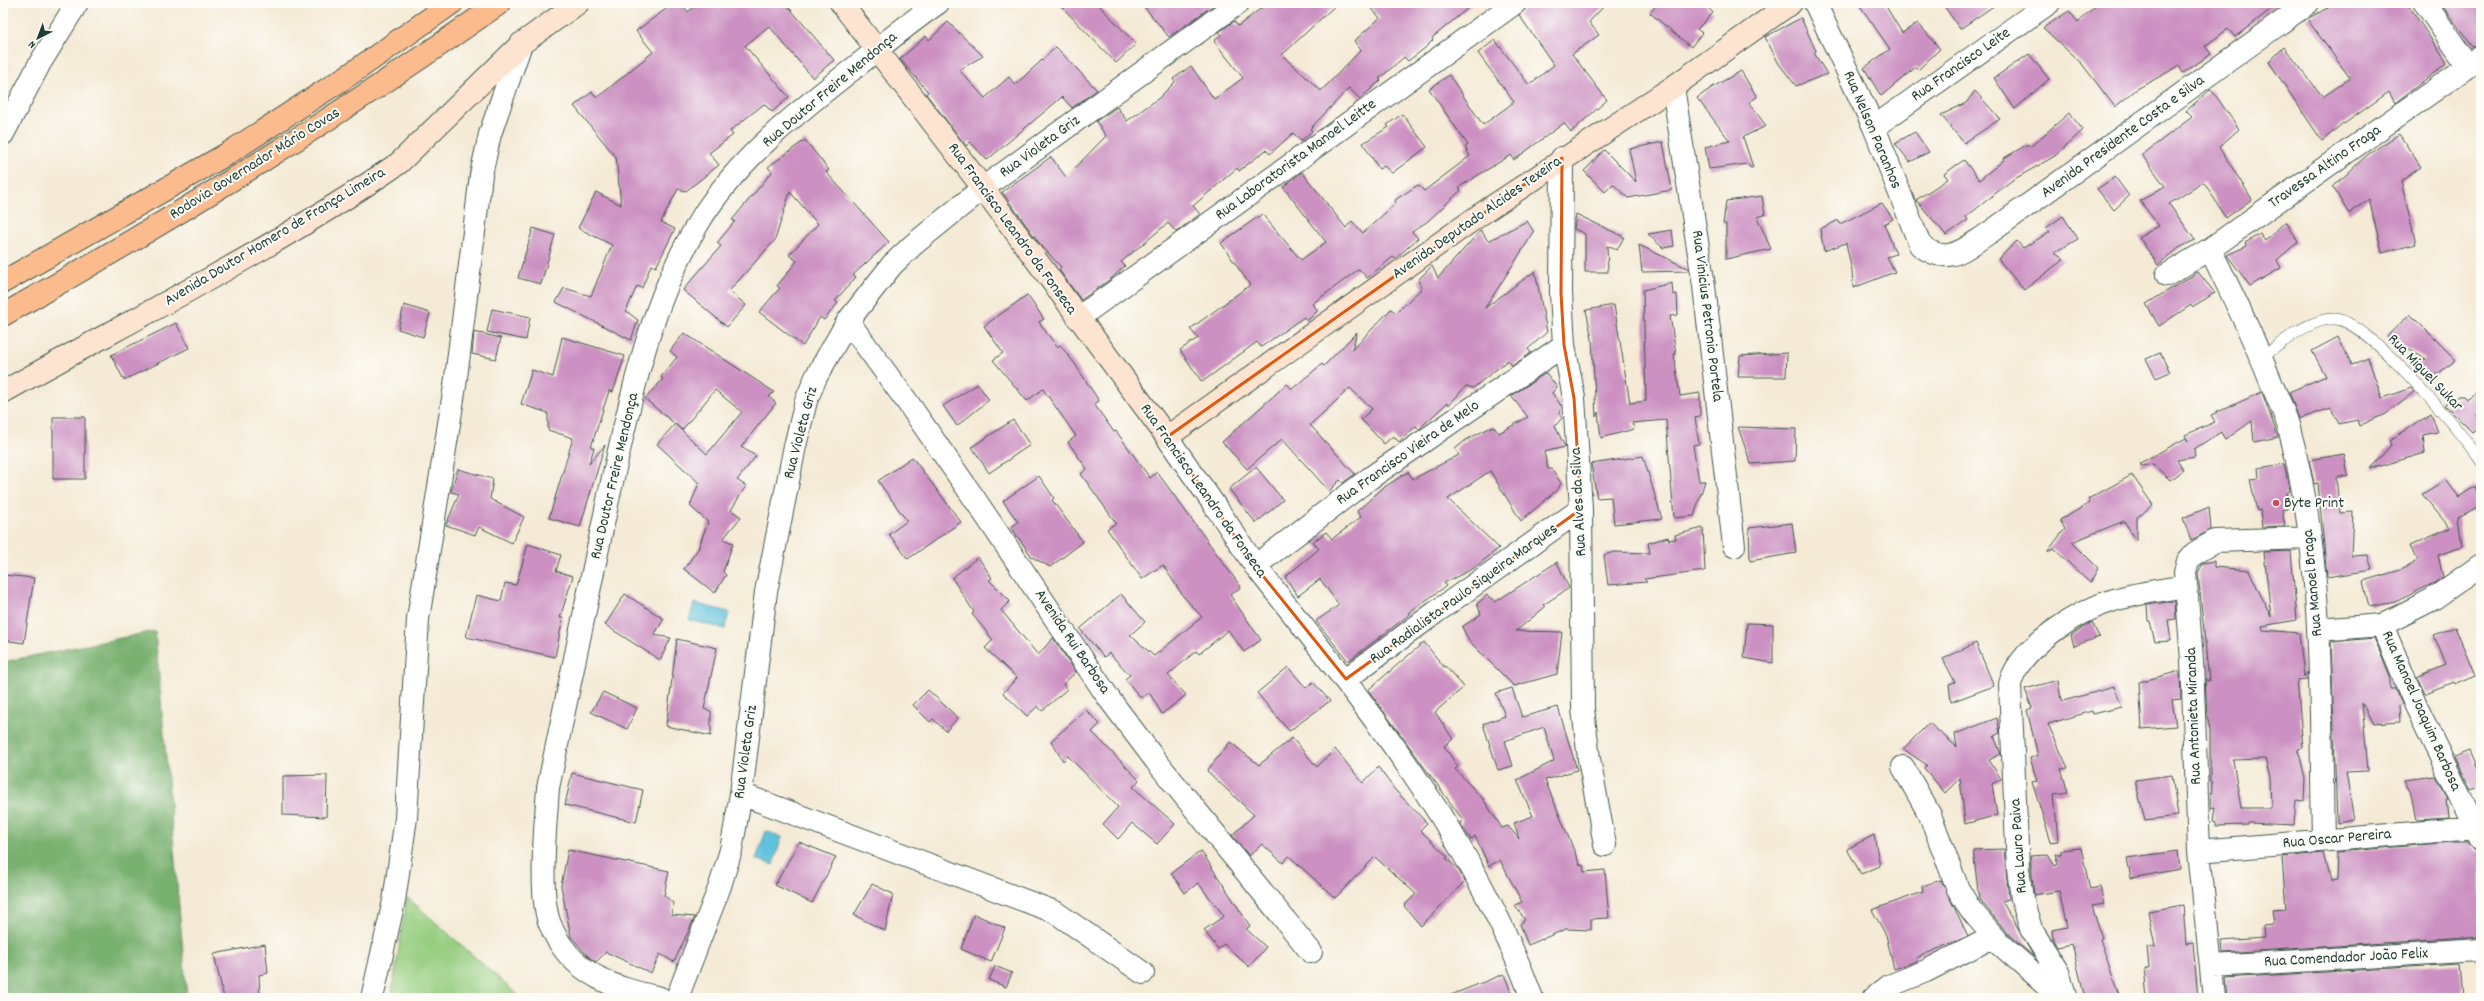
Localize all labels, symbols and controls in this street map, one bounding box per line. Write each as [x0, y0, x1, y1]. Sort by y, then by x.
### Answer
north arrow [18, 18, 58, 58]
street label: Rua Francisco Leite [1907, 22, 2015, 108]
street label: Rua Doutor Freire Mendonça [757, 26, 903, 154]
text: N [25, 36, 40, 52]
street label: Rua Nelson Paranhos [1837, 67, 1907, 193]
street label: Avenida Presidente Costa e Silva [2036, 69, 2210, 204]
street label: Rua Laboratorista Manoel Leitte [1211, 94, 1381, 226]
street label: Rodovia Governador Mário Covas [165, 102, 345, 226]
street label: Rua Violeta Griz [995, 110, 1085, 184]
street label: Travessa Altino Fraga [2264, 119, 2386, 215]
street label: Rua Francisco Leandro da Fonseca [942, 138, 1083, 320]
street label: Avenida Deputado Alcides Texeira [1388, 150, 1567, 285]
street label: Avenida Doutor Homero de França Limeira [160, 161, 390, 312]
street label: Rua Vinicius Petronio Portela [1685, 229, 1729, 403]
street label: Rua Miguel Sukar [2382, 329, 2468, 417]
street label: Rua Violeta Griz [778, 384, 824, 482]
street label: Rua Doutor Freire Mendonça [585, 390, 645, 562]
street label: Rua Francisco Vieira de Melo [1332, 395, 1484, 511]
street label: Rua Francisco Leandro da Fonseca [1134, 399, 1272, 583]
street label: Rua Alves da Silva [1565, 446, 1593, 557]
place label: Byte Print [2284, 492, 2344, 515]
marker: Byte Print [2271, 498, 2281, 508]
street label: Rua Radialista Paulo Siqueira Marques [1365, 518, 1563, 670]
street label: Rua Manoel Braga [2297, 528, 2329, 637]
street label: Avenida Rui Barbosa [1028, 585, 1116, 699]
street label: Rua Manoel Joaquim Barbosa [2375, 627, 2467, 795]
street label: Rua Antonieta Miranda [2180, 646, 2208, 785]
street label: Rua Violeta Griz [728, 704, 764, 800]
street label: Rua Lauro Paiva [2004, 797, 2034, 894]
street label: Rua Oscar Pereira [2282, 823, 2393, 855]
street label: Rua Comendador João Felix [2263, 942, 2429, 974]

